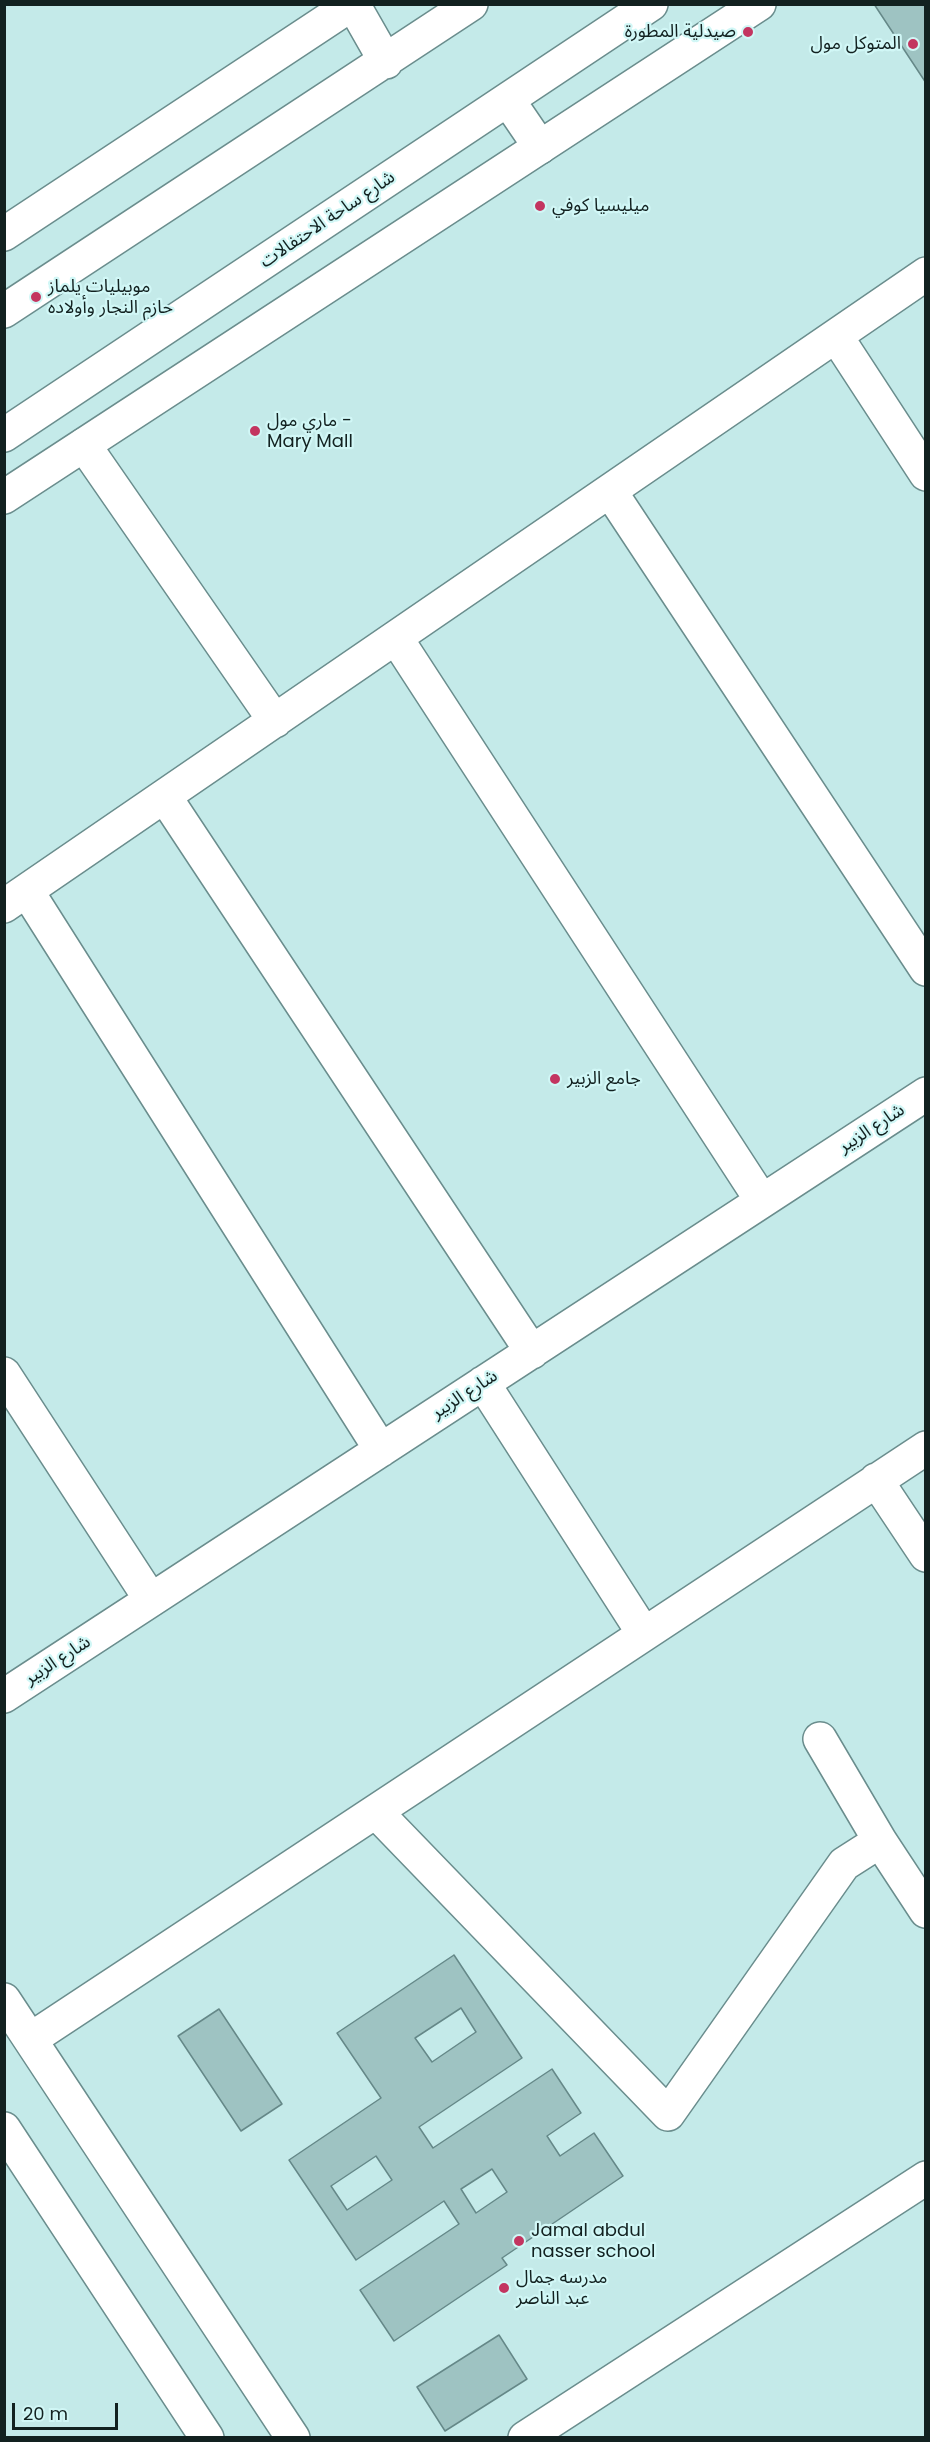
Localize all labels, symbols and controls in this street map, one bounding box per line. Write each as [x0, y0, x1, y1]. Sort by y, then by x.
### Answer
place label: صيدلية المطورة [625, 21, 736, 43]
marker: صيدلية المطورة [741, 25, 755, 39]
place label: المتوكل مول [811, 33, 901, 55]
marker: المتوكل مول [906, 37, 920, 51]
street label: شارع ساحة الاحتفالات [256, 167, 400, 273]
place label: ميليسيا كوفي [552, 195, 650, 217]
marker: ميليسيا كوفي [533, 199, 547, 213]
place label: موبيليات يلماز حازم النجار وأولاده [48, 276, 173, 318]
marker: موبيليات يلماز حازم النجار وأولاده [29, 290, 43, 304]
place label: ماري مول - Mary Mall [267, 410, 353, 452]
marker: ماري مول - Mary Mall [248, 424, 262, 438]
place label: جامع الزبير [567, 1068, 641, 1090]
marker: جامع الزبير [548, 1072, 562, 1086]
street label: شارع الزبير [835, 1100, 909, 1158]
street label: شارع الزبير [428, 1366, 502, 1424]
street label: شارع الزبير [21, 1632, 95, 1690]
place label: Jamal abdul nasser school [531, 2220, 655, 2262]
marker: Jamal abdul nasser school [512, 2234, 526, 2248]
place label: مدرسه جمال عبد الناصر [516, 2267, 608, 2310]
marker: مدرسه جمال عبد الناصر [497, 2281, 511, 2295]
scale bar [15, 2391, 122, 2429]
text: 20 m [23, 2401, 68, 2426]

